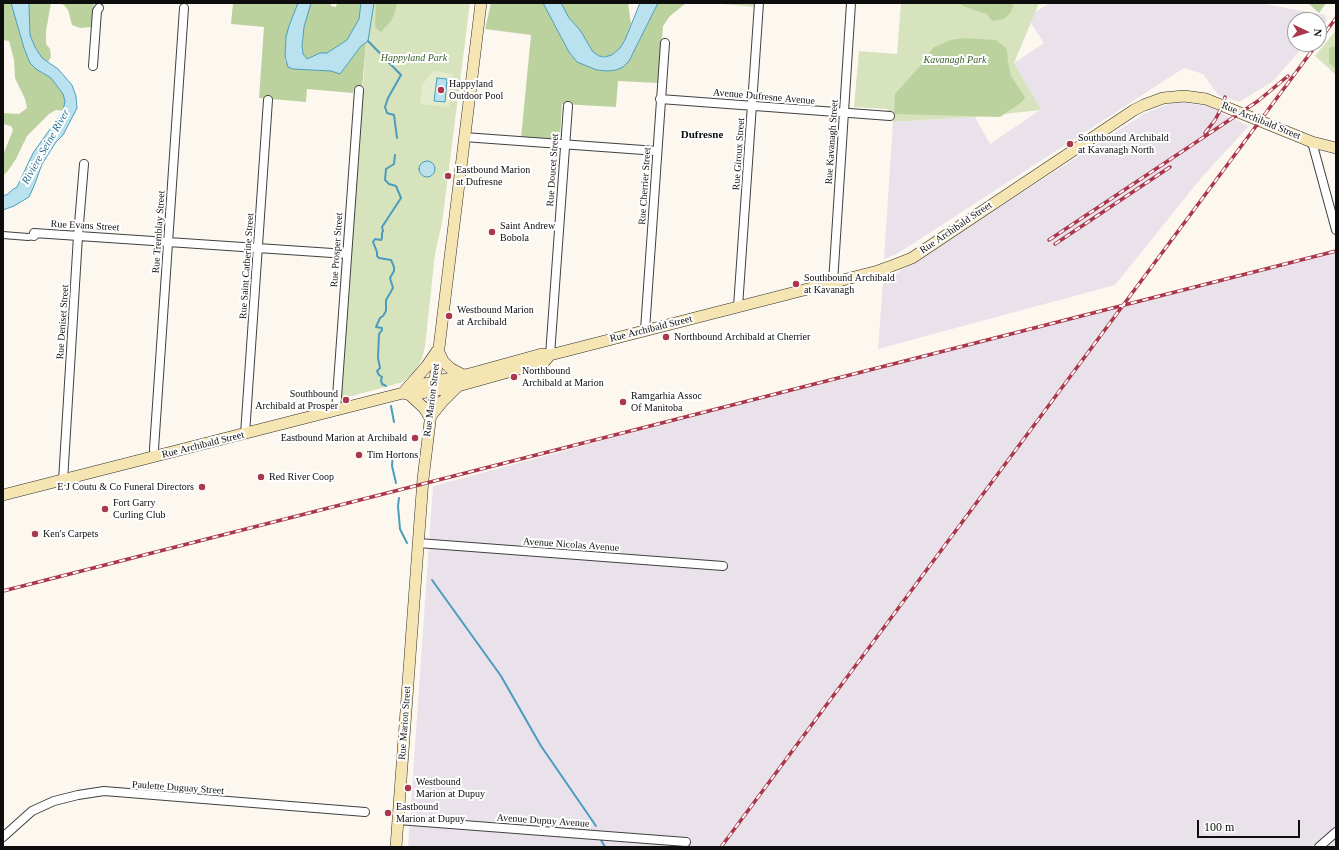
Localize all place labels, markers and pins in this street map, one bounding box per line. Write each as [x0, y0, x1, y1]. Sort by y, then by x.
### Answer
place label: Happyland Outdoor Pool [449, 78, 503, 102]
marker: Happyland Outdoor Pool [436, 85, 446, 95]
place label: Southbound Archibald at Kavanagh North [1078, 132, 1169, 156]
marker: Southbound Archibald at Kavanagh North [1065, 139, 1075, 149]
place label: Eastbound Marion at Dufresne [456, 164, 530, 188]
marker: Eastbound Marion at Dufresne [443, 171, 453, 181]
place label: Saint Andrew Bobola [500, 220, 555, 244]
marker: Saint Andrew Bobola [487, 227, 497, 237]
place label: Southbound Archibald at Kavanagh [804, 272, 895, 296]
marker: Southbound Archibald at Kavanagh [791, 279, 801, 289]
place label: Westbound Marion at Archibald [457, 304, 534, 328]
marker: Westbound Marion at Archibald [444, 311, 454, 321]
place label: Northbound Archibald at Cherrier [674, 331, 810, 343]
marker: Northbound Archibald at Cherrier [661, 332, 671, 342]
place label: Northbound Archibald at Marion [522, 365, 604, 388]
marker: Northbound Archibald at Marion [509, 372, 519, 382]
place label: Southbound Archibald at Prosper [255, 388, 338, 412]
place label: Ramgarhia Assoc Of Manitoba [631, 390, 702, 414]
marker: Southbound Archibald at Prosper [341, 395, 351, 405]
marker: Ramgarhia Assoc Of Manitoba [618, 397, 628, 407]
place label: Eastbound Marion at Archibald [281, 432, 407, 444]
marker: Eastbound Marion at Archibald [410, 433, 420, 443]
place label: Tim Hortons [367, 449, 418, 461]
marker: Tim Hortons [354, 450, 364, 460]
place label: Red River Coop [269, 471, 334, 483]
marker: Red River Coop [256, 472, 266, 482]
place label: E J Coutu & Co Funeral Directors [57, 481, 194, 493]
marker: E J Coutu & Co Funeral Directors [197, 482, 207, 492]
place label: Fort Garry Curling Club [113, 497, 166, 520]
marker: Fort Garry Curling Club [100, 504, 110, 514]
place label: Ken's Carpets [43, 528, 98, 540]
marker: Ken's Carpets [30, 529, 40, 539]
place label: Westbound Marion at Dupuy [416, 776, 485, 800]
marker: Westbound Marion at Dupuy [403, 783, 413, 793]
place label: Eastbound Marion at Dupuy [396, 801, 465, 824]
marker: Eastbound Marion at Dupuy [383, 808, 393, 818]

